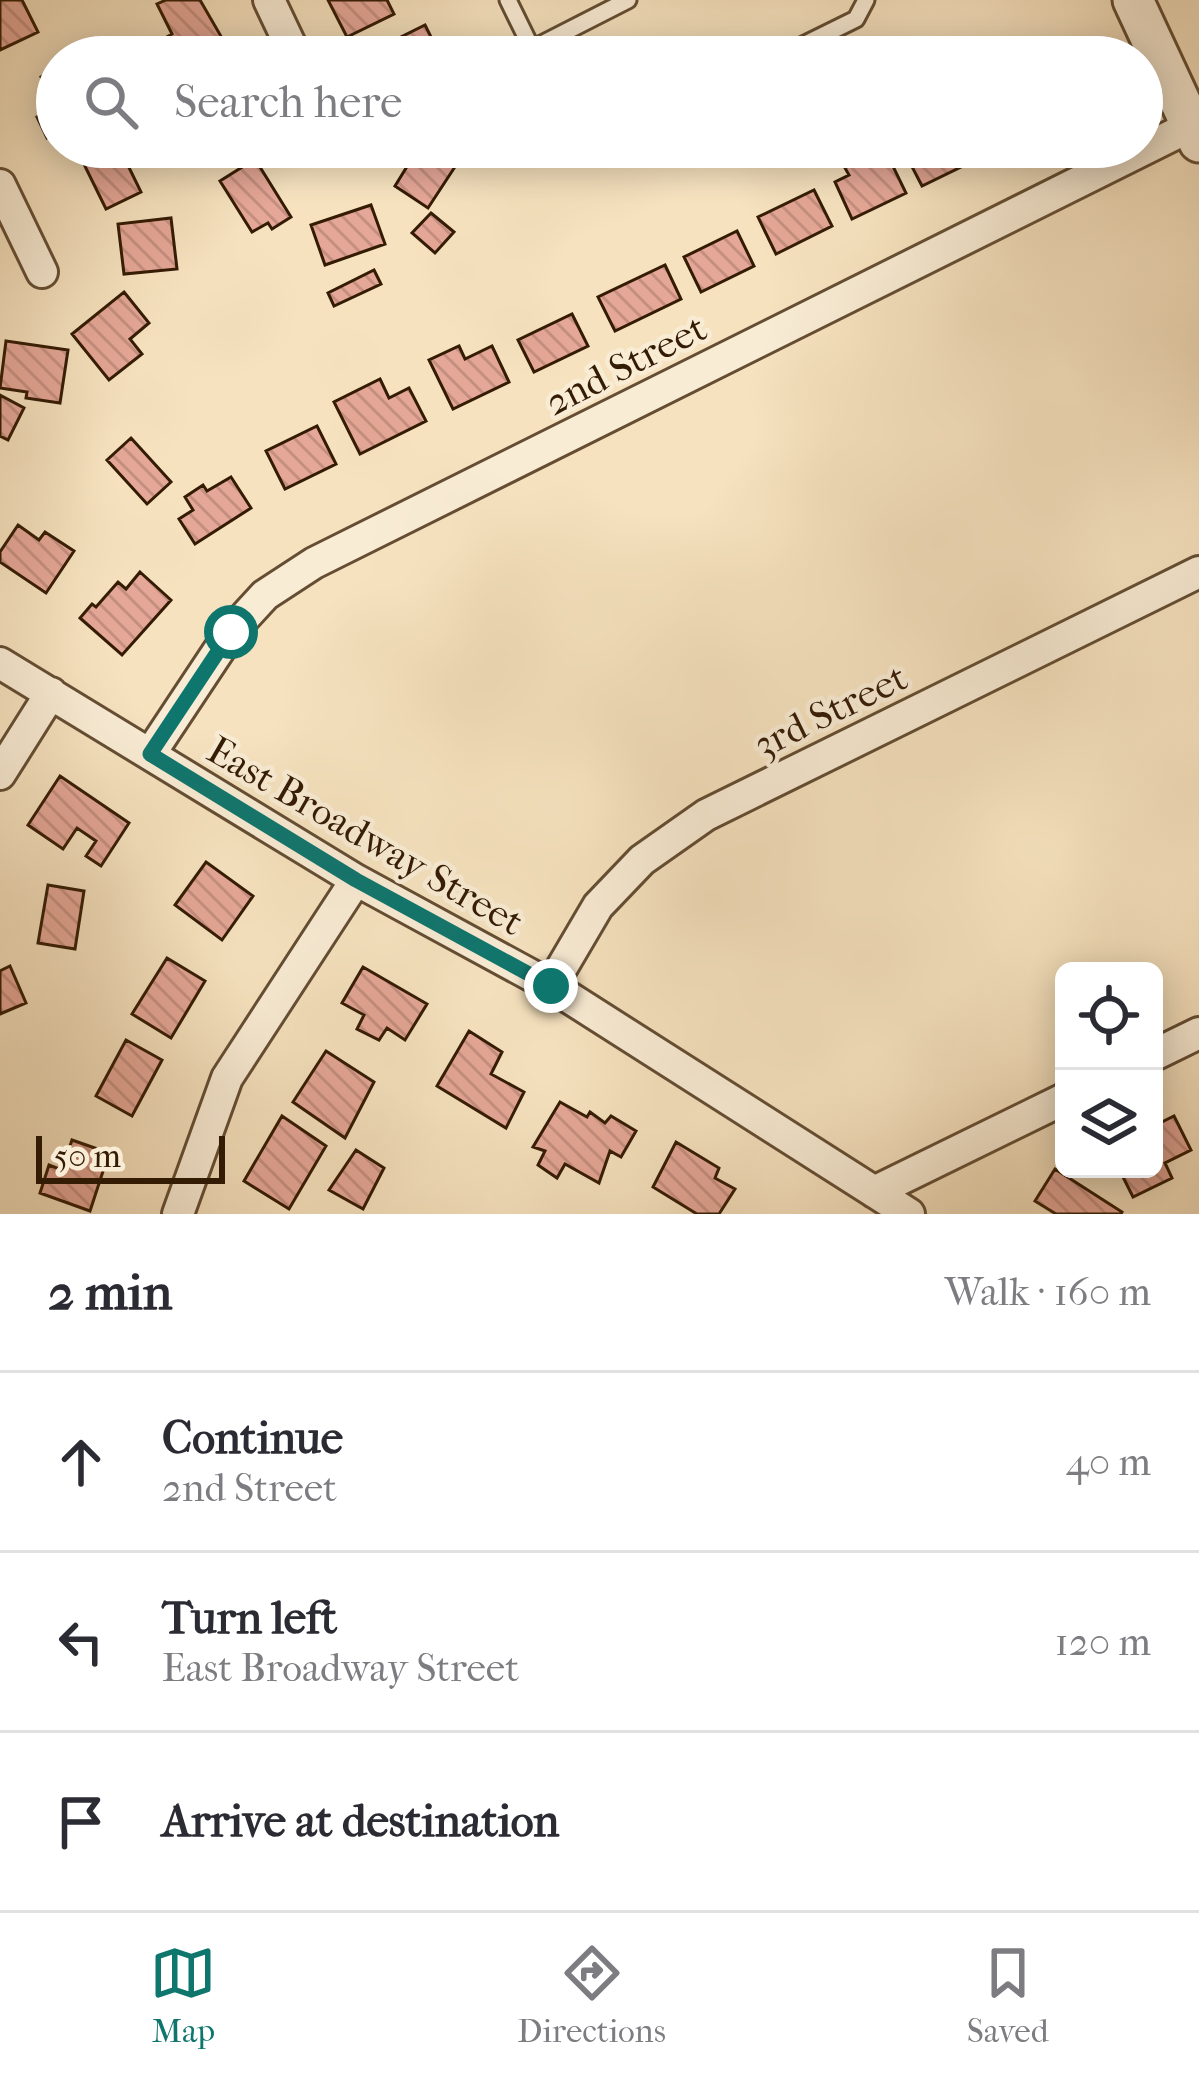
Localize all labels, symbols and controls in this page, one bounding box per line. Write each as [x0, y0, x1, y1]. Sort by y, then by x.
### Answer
search box [36, 36, 1163, 168]
icon: search [78, 69, 144, 135]
text: Search here [174, 76, 402, 129]
street label: 2nd Street [537, 305, 714, 425]
route start [204, 605, 258, 659]
street label: 3rd Street [746, 654, 915, 768]
street label: East Broadway Street [199, 727, 532, 945]
route end [524, 959, 578, 1013]
map controls [1055, 962, 1163, 1178]
button: locate [1055, 962, 1163, 1070]
button: layers [1055, 1070, 1163, 1178]
scale bar [36, 1130, 225, 1183]
text: 50 m [54, 1137, 121, 1176]
text: 2 min [48, 1262, 172, 1322]
text: Walk · 160 m [945, 1269, 1151, 1315]
text: Continue [162, 1412, 343, 1465]
icon: ahead [48, 1429, 114, 1495]
text: 40 m [1066, 1439, 1151, 1485]
text: 2nd Street [162, 1465, 337, 1511]
text: Turn left [162, 1592, 337, 1645]
icon: left [48, 1609, 114, 1675]
text: 120 m [1055, 1619, 1151, 1665]
text: East Broadway Street [162, 1645, 519, 1691]
icon: arrive [48, 1789, 114, 1855]
text: Arrive at destination [162, 1795, 559, 1848]
tab: Map [150, 1940, 216, 2051]
tab: Directions [517, 1940, 666, 2051]
tab: Saved [967, 1940, 1049, 2051]

